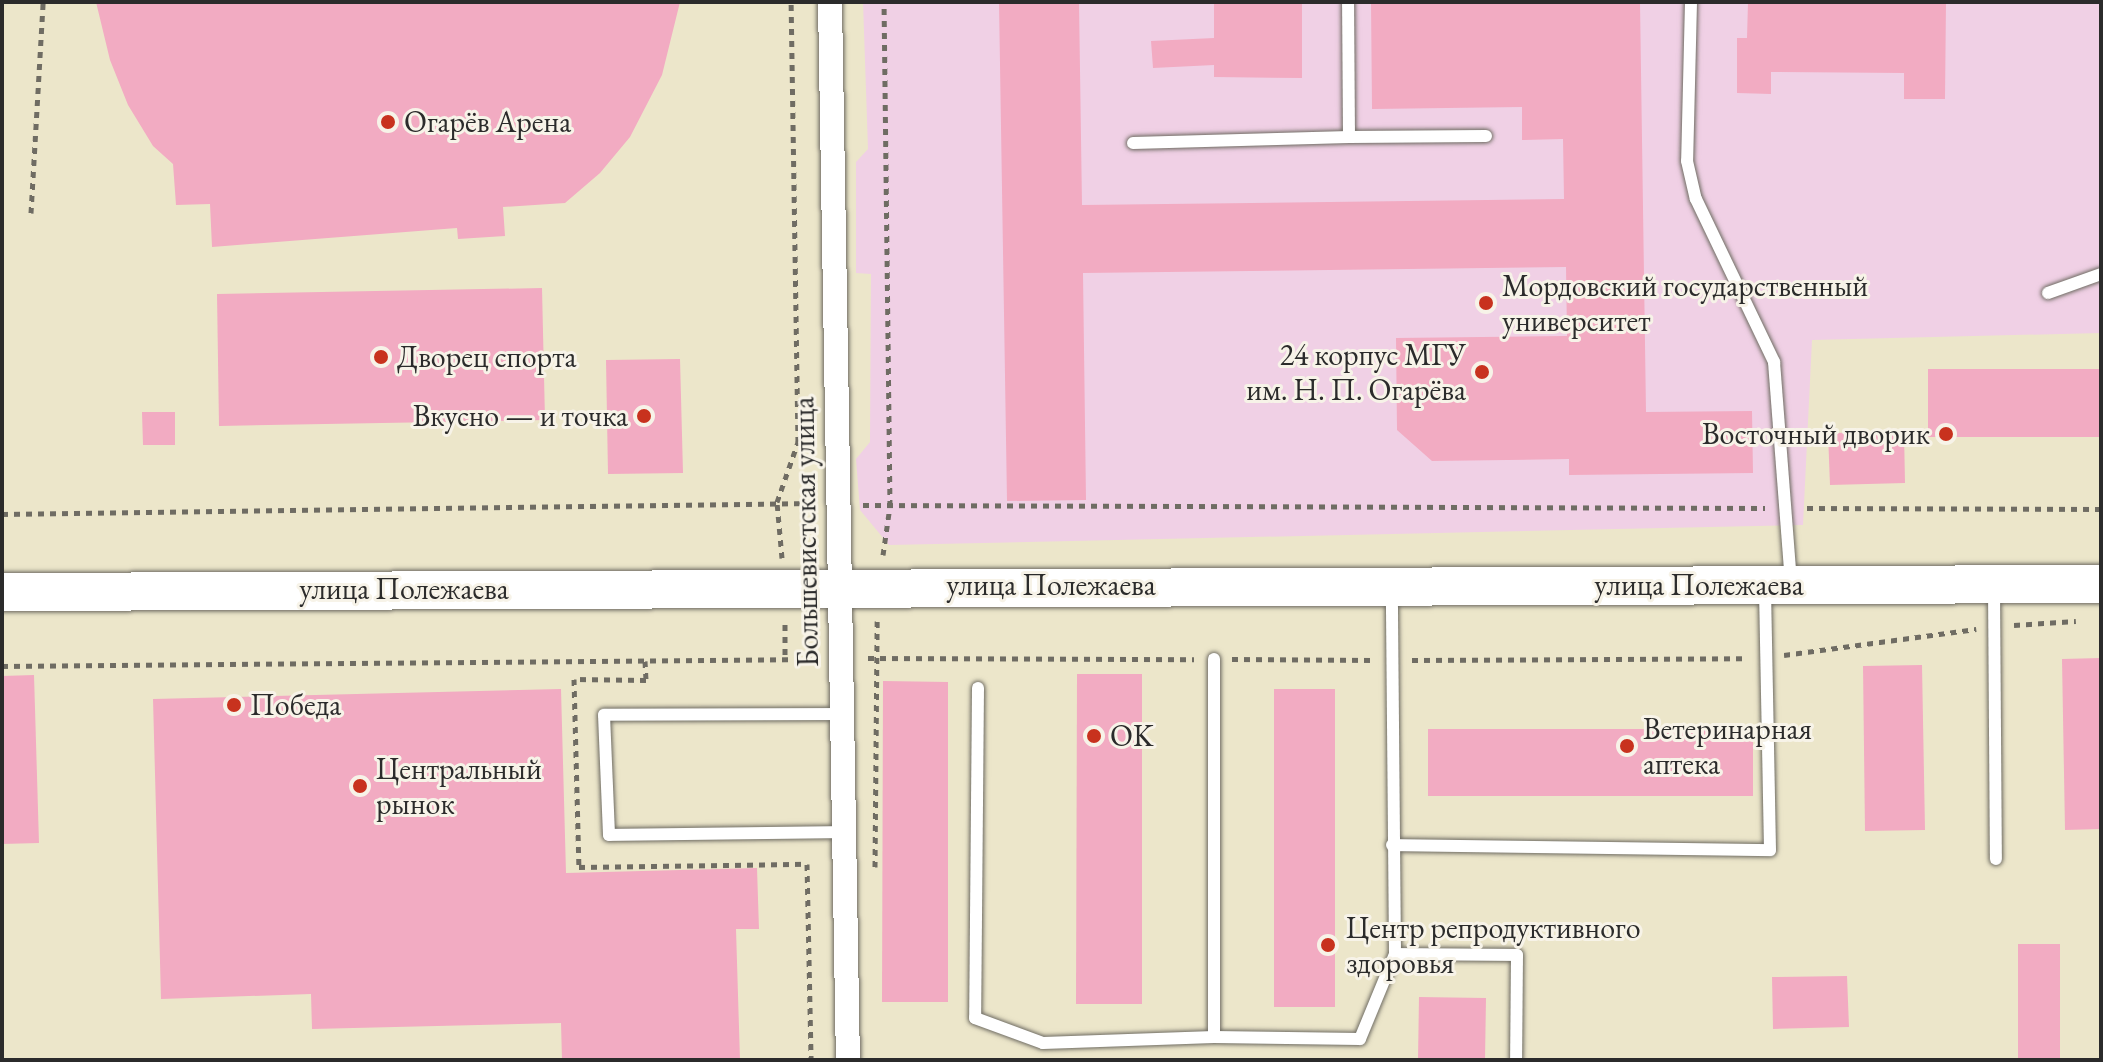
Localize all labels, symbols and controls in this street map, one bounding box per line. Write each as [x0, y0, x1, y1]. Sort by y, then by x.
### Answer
place label: Огарёв Арена [404, 104, 571, 140]
marker: Огарёв Арена [379, 113, 397, 131]
place label: Мордовский государственный университет [1502, 268, 1868, 338]
marker: Мордовский государственный университет [1477, 294, 1495, 312]
place label: 24 корпус МГУ им. Н. П. Огарёва [1246, 337, 1466, 408]
place label: Дворец cпорта [397, 339, 576, 375]
marker: Дворец cпорта [372, 348, 390, 366]
marker: 24 корпус МГУ им. Н. П. Огарёва [1473, 363, 1491, 381]
street label: Большевистская улица [786, 396, 826, 668]
place label: Вкусно — и точка [413, 398, 628, 434]
marker: Вкусно — и точка [635, 407, 653, 425]
place label: Восточный дворик [1702, 416, 1930, 452]
marker: Восточный дворик [1937, 425, 1955, 443]
street label: улица Полежаева [946, 567, 1156, 603]
street label: улица Полежаева [1594, 567, 1804, 603]
street label: улица Полежаева [299, 571, 509, 607]
place label: Победа [250, 687, 341, 723]
marker: Победа [225, 696, 243, 714]
place label: Ветеринарная аптека [1643, 711, 1812, 782]
place label: OK [1110, 718, 1153, 754]
marker: OK [1085, 727, 1103, 745]
marker: Ветеринарная аптека [1618, 737, 1636, 755]
place label: Центральный рынок [376, 751, 542, 822]
marker: Центральный рынок [351, 777, 369, 795]
place label: Центр репродуктивного здоровья [1346, 910, 1640, 980]
marker: Центр репродуктивного здоровья [1317, 934, 1339, 956]

